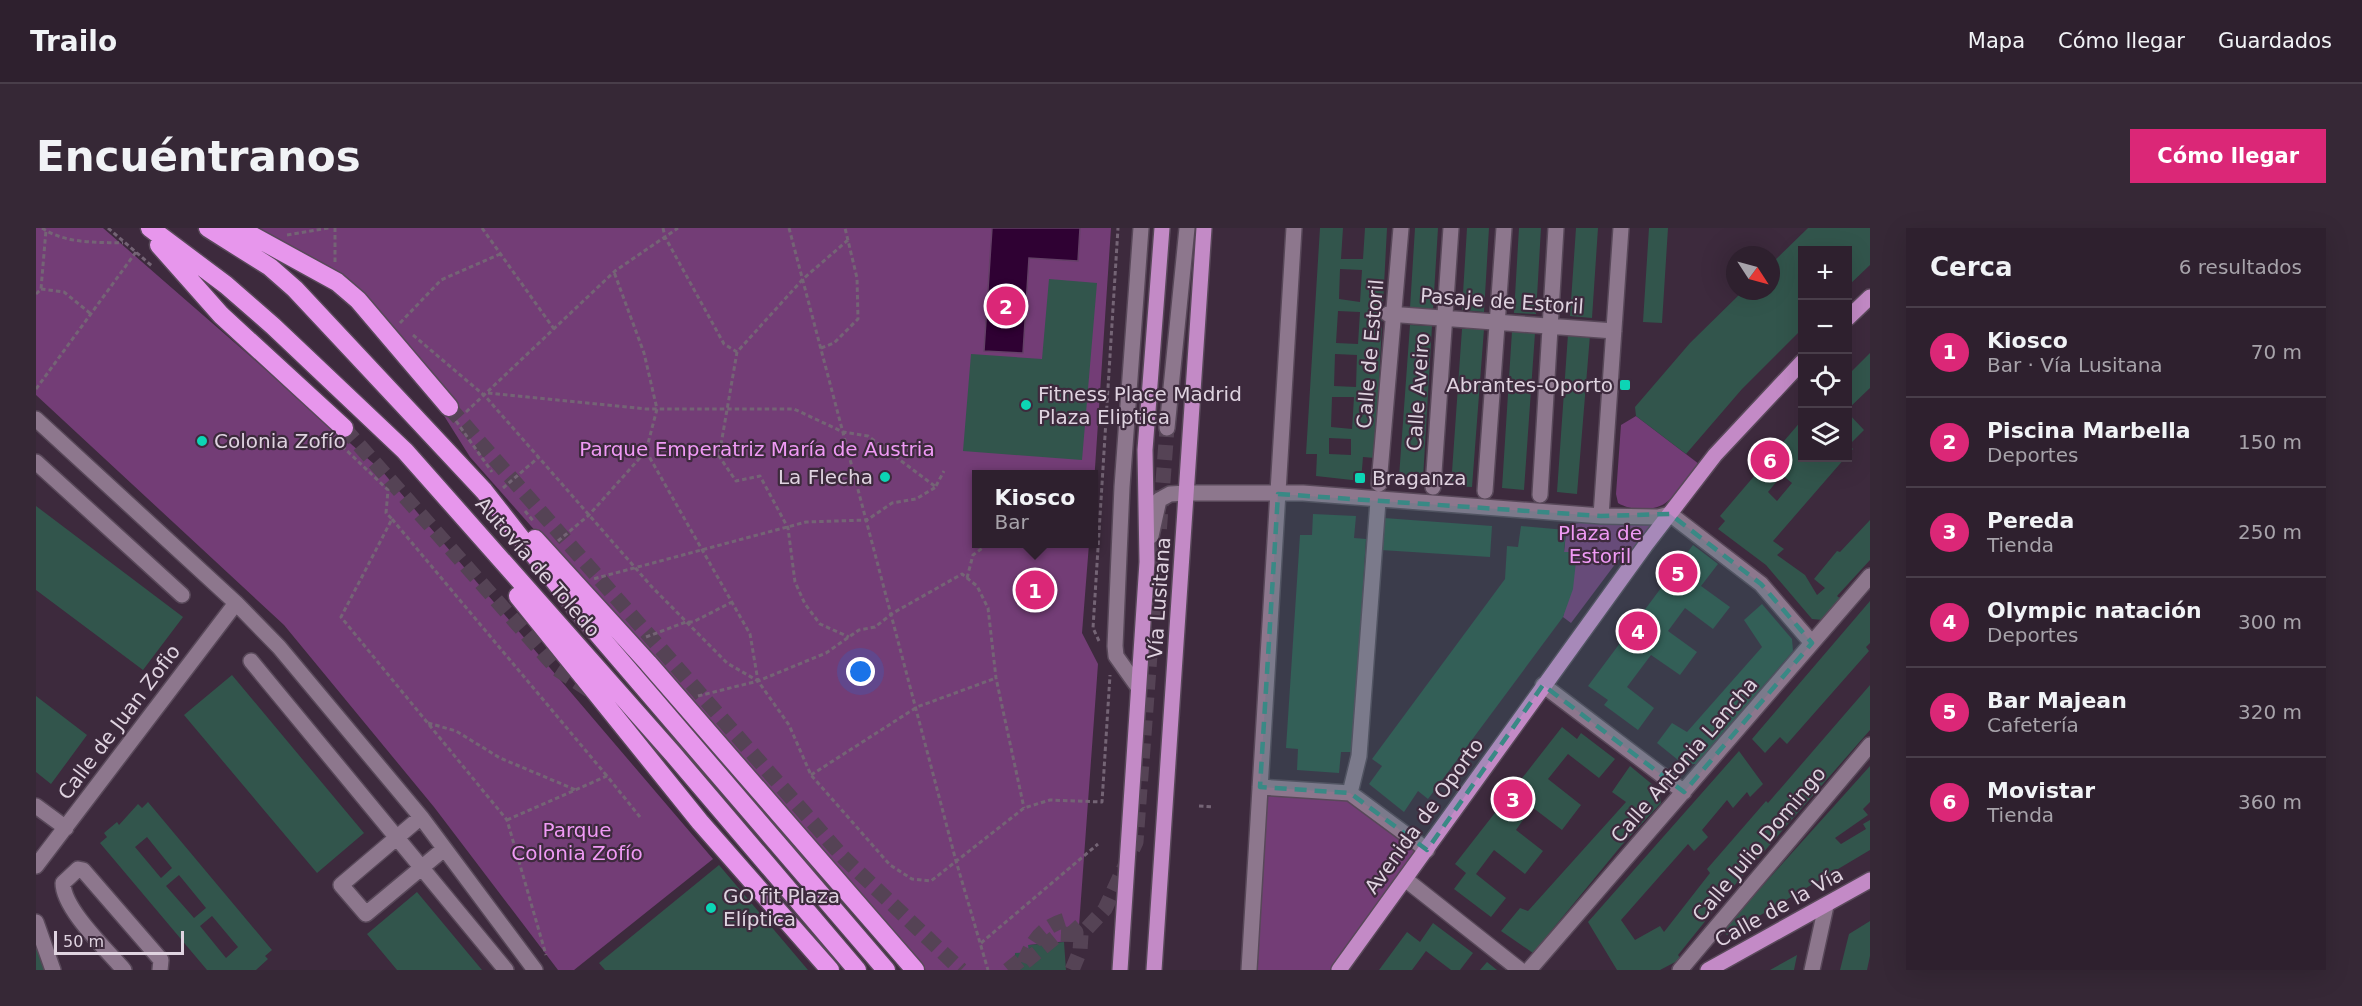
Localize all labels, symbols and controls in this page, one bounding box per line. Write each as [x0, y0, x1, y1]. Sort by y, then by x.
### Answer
text: Trailo [30, 25, 117, 58]
text: Mapa [1968, 29, 2025, 53]
text: Cómo llegar [2058, 29, 2185, 53]
text: Guardados [2218, 29, 2332, 53]
button: Cómo llegar [2130, 129, 2326, 183]
text: Encuéntranos [36, 132, 361, 181]
north arrow [1726, 246, 1780, 300]
map controls [1798, 246, 1852, 462]
button: + [1798, 246, 1852, 300]
text: Cerca [1930, 252, 2013, 282]
text: 6 resultados [2179, 255, 2302, 279]
street label: Calle de Estoril [1352, 278, 1388, 430]
street label: Pasaje de Estoril [1419, 283, 1585, 319]
pin: 2 [986, 284, 1026, 328]
button: − [1798, 300, 1852, 354]
text: Kiosco [1987, 328, 2068, 353]
street label: Calle Aveiro [1402, 332, 1434, 452]
text: 1 [1943, 340, 1956, 364]
text: 70 m [2251, 340, 2302, 364]
text: Bar · Vía Lusitana [1987, 353, 2163, 377]
button: locate [1798, 354, 1852, 408]
place label: Abrantes-Oporto [1446, 373, 1613, 397]
marker: Abrantes-Oporto [1618, 378, 1632, 392]
place label: Fitness Place Madrid Plaza Eliptica [1038, 382, 1242, 429]
marker: Fitness Place Madrid Plaza Eliptica [1019, 398, 1033, 412]
button: layers [1798, 408, 1852, 462]
text: Piscina Marbella [1987, 418, 2191, 443]
place label: Colonia Zofío [214, 429, 346, 453]
text: 2 [1943, 430, 1956, 454]
text: 150 m [2238, 430, 2302, 454]
marker: Colonia Zofío [195, 434, 209, 448]
park label: Parque Emperatriz María de Austria [579, 437, 935, 461]
pin: 6 [1750, 438, 1790, 482]
text: Deportes [1987, 443, 2078, 467]
place label: La Flecha [778, 465, 873, 489]
place label: Braganza [1372, 466, 1467, 490]
marker: La Flecha [878, 470, 892, 484]
popup [972, 470, 1098, 548]
marker: Braganza [1353, 471, 1367, 485]
text: Kiosco [995, 485, 1075, 510]
street label: Autovía de Toledo [471, 492, 605, 642]
text: Pereda [1987, 508, 2074, 533]
text: Bar [995, 510, 1029, 534]
text: 3 [1943, 520, 1956, 544]
text: 250 m [2238, 520, 2302, 544]
park label: Plaza de Estoril [1558, 521, 1642, 568]
text: Tienda [1987, 533, 2054, 557]
street label: Vía Lusitana [1143, 536, 1175, 660]
pin: 5 [1658, 550, 1698, 596]
pin: 1 [1016, 568, 1054, 613]
text: Olympic natación [1987, 598, 2202, 623]
pin: 4 [1618, 608, 1658, 654]
text: 4 [1943, 610, 1956, 634]
text: 300 m [2238, 610, 2302, 634]
text: Deportes [1987, 623, 2078, 647]
street label: Calle de Juan Zofio [53, 640, 185, 804]
your location [846, 657, 875, 686]
street label: Calle Antonia Lancha [1606, 672, 1762, 848]
text: Bar Majean [1987, 688, 2127, 713]
text: 5 [1943, 700, 1956, 724]
text: 320 m [2238, 700, 2302, 724]
text: Cafetería [1987, 713, 2079, 737]
street label: Avenida de Oporto [1359, 733, 1489, 899]
street label: Calle Julio Domingo [1687, 762, 1831, 926]
pin: 3 [1494, 776, 1532, 822]
text: Movistar [1987, 778, 2095, 803]
text: 6 [1943, 790, 1956, 814]
text: 360 m [2238, 790, 2302, 814]
text: Tienda [1987, 803, 2054, 827]
park label: Parque Colonia Zofío [511, 818, 643, 865]
street label: Calle de la Vía [1711, 862, 1847, 952]
place label: GO fit Plaza Elíptica [723, 884, 840, 931]
marker: GO fit Plaza Elíptica [704, 901, 718, 915]
scale bar [54, 928, 184, 956]
text: 50 m [63, 932, 104, 951]

